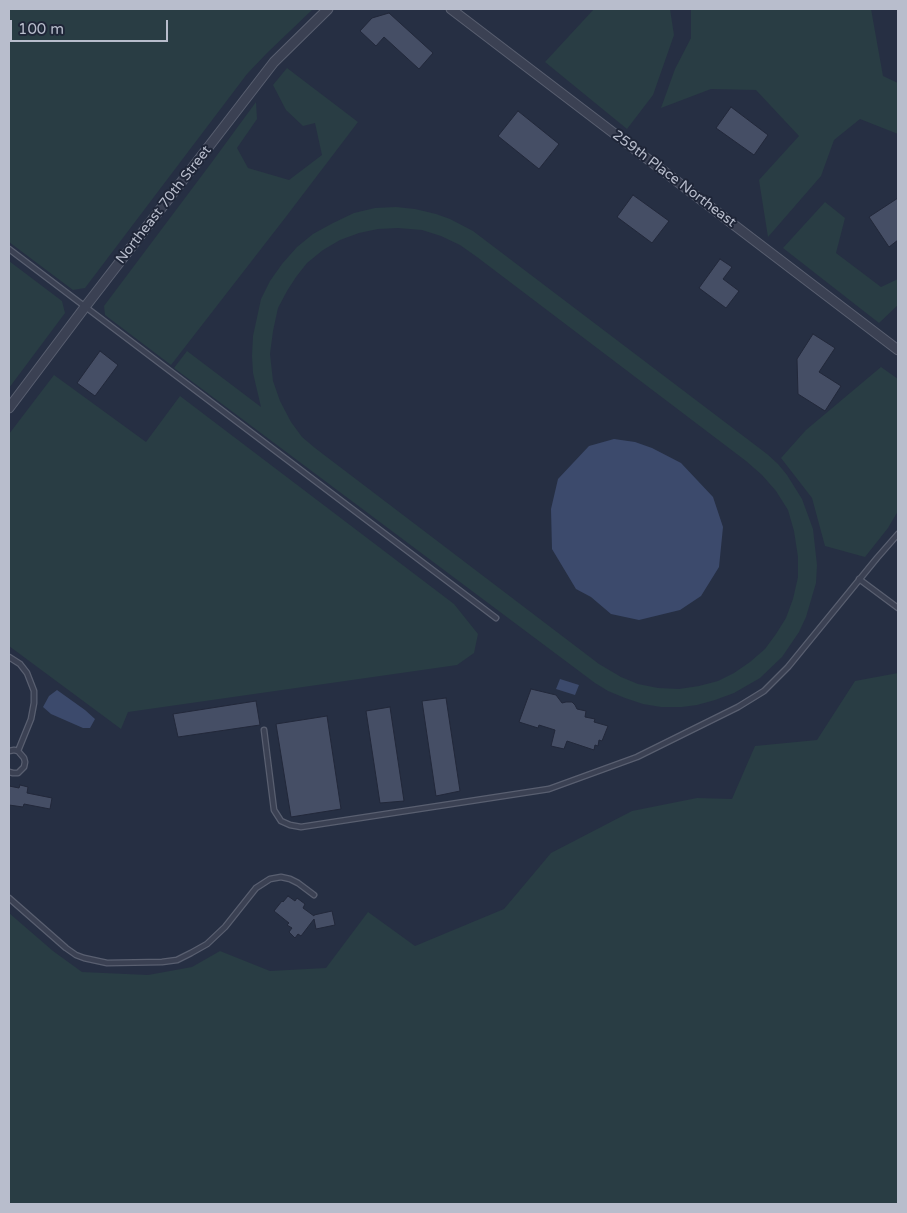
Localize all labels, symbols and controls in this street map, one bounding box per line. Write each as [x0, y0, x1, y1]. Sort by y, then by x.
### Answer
scale bar [12, 10, 170, 42]
text: 100 m [18, 20, 64, 38]
street label: 259th Place Northeast [609, 127, 739, 231]
street label: Northeast 70th Street [113, 143, 215, 267]

